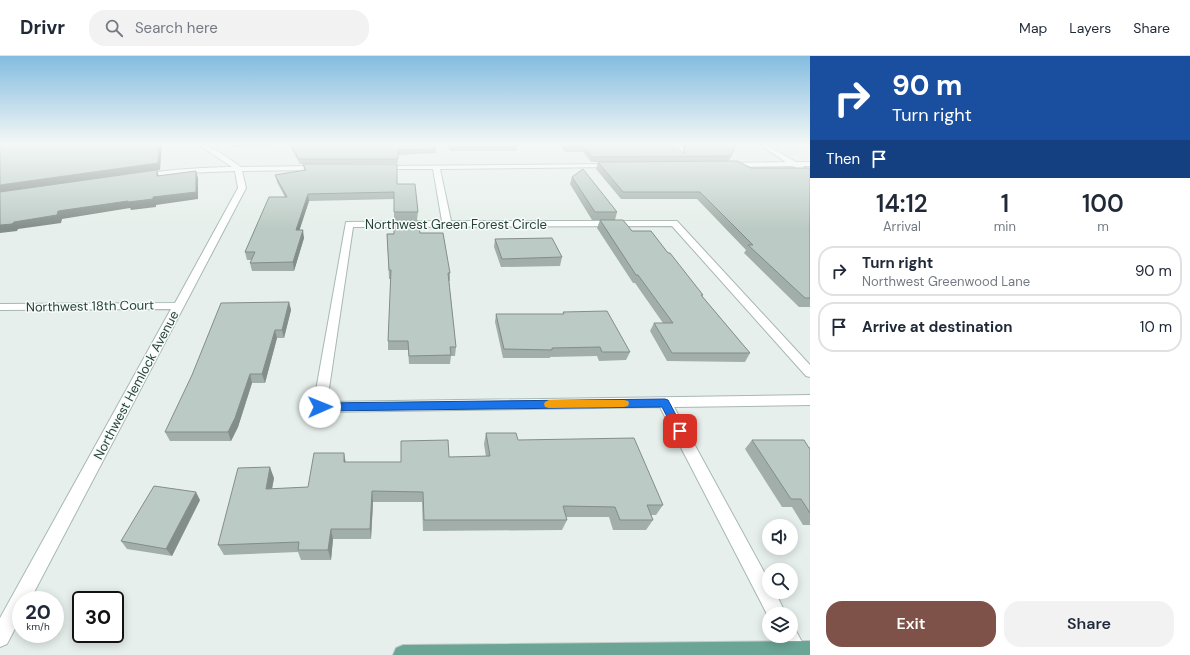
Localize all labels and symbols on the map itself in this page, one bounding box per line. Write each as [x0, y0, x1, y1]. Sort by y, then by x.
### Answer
street label: Northwest Green Forest Circle [365, 216, 547, 233]
street label: Northwest 18th Court [26, 296, 154, 316]
street label: Northwest Hemlock Avenue [90, 308, 182, 462]
position arrow [299, 386, 341, 428]
pin [663, 414, 697, 448]
speed limit sign: 30 [72, 591, 124, 643]

